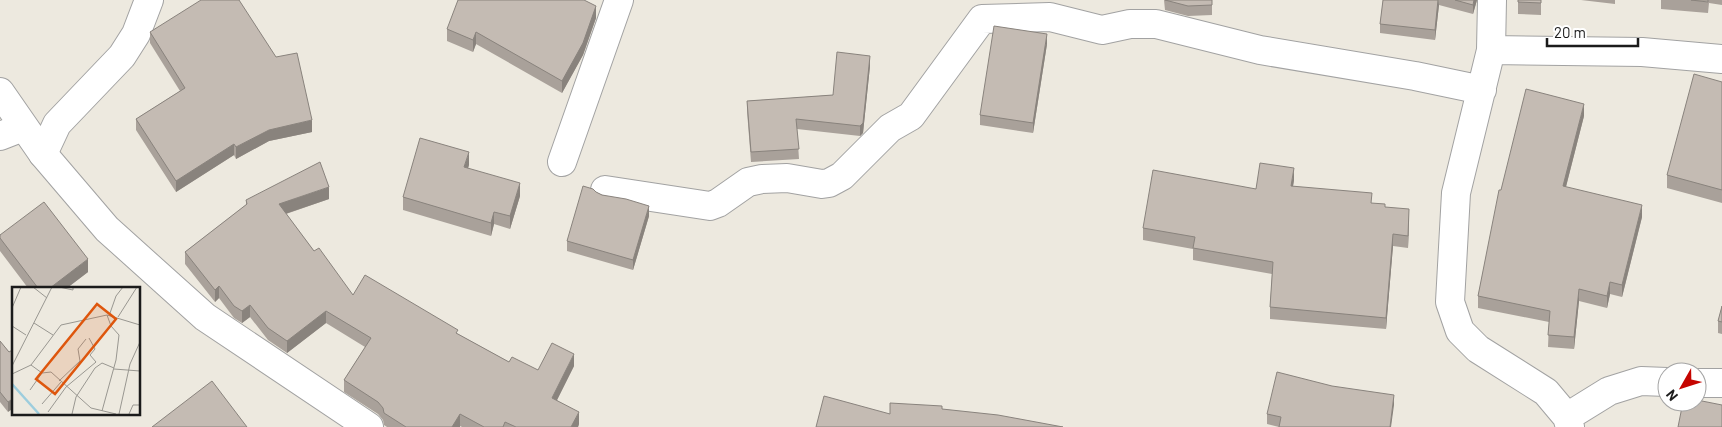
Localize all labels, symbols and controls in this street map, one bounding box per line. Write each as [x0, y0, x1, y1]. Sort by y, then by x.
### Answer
scale bar [1547, 15, 1638, 47]
text: 20 m [1554, 23, 1586, 41]
inset map [12, 287, 140, 414]
north arrow [1657, 362, 1707, 412]
text: N [1662, 387, 1681, 404]

